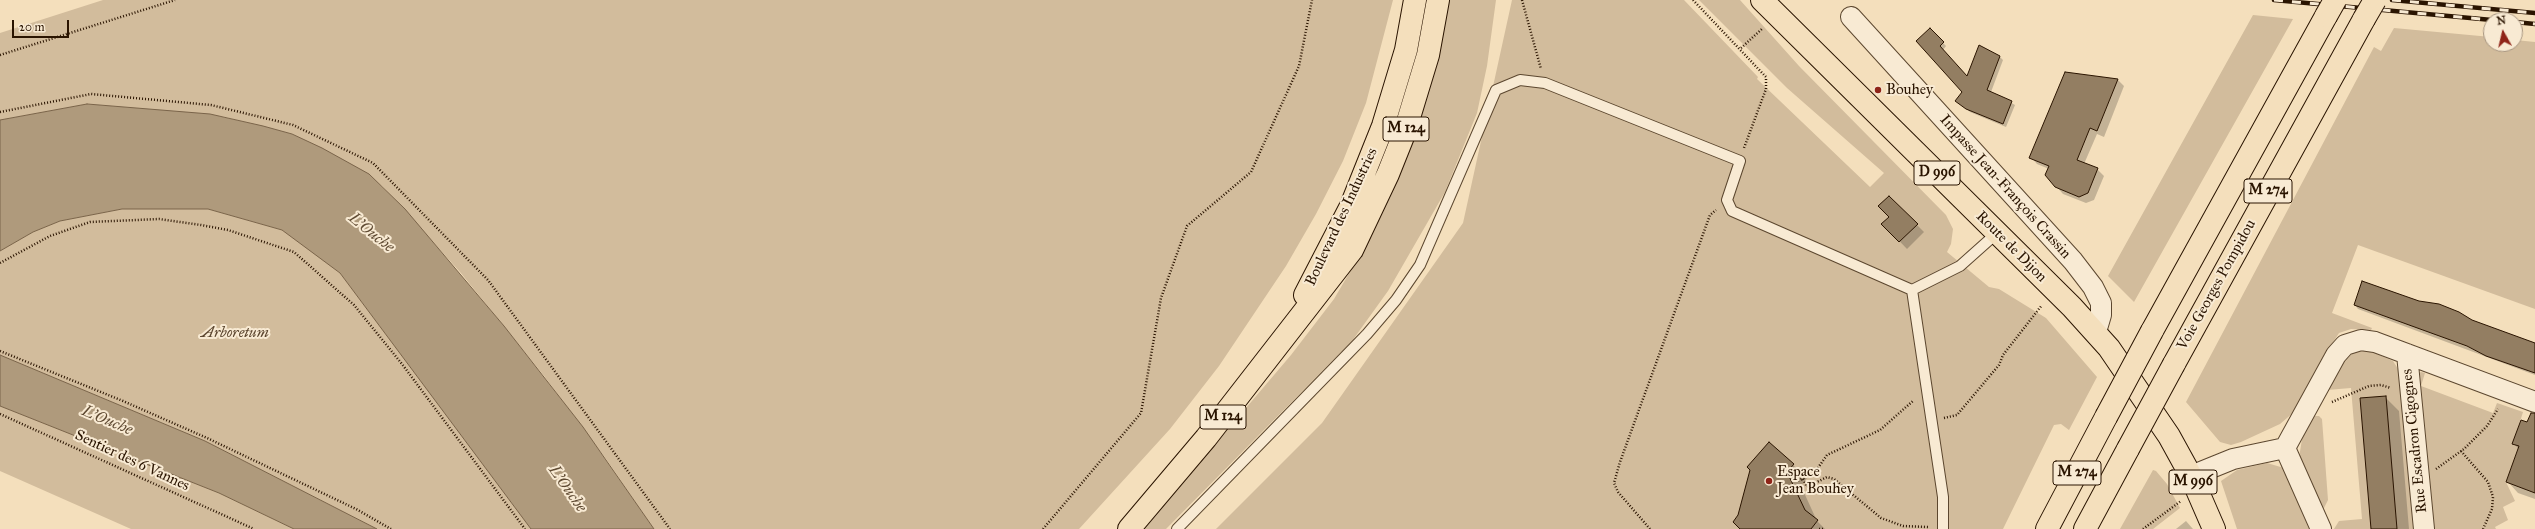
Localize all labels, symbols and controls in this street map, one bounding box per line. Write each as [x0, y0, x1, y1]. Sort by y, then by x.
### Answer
scale bar [14, 12, 71, 38]
north arrow [2483, 12, 2523, 52]
text: N [2496, 14, 2507, 28]
text: 20 m [19, 20, 45, 34]
place label: Bouhey [1886, 81, 1933, 99]
marker: Bouhey [1873, 85, 1883, 95]
street label: Impasse Jean-François Crassin [1936, 111, 2074, 263]
road number: M 124 [1383, 117, 1429, 141]
street label: Boulevard des Industries [1302, 145, 1382, 289]
road number: D 996 [1914, 161, 1960, 185]
road number: M 274 [2244, 179, 2292, 203]
street label: Route de Dijon [1972, 208, 2050, 286]
water label: L'Ouche [344, 209, 398, 257]
street label: Voie Georges Pompidou [2174, 217, 2260, 353]
park label: Arboretum [201, 324, 269, 342]
street label: Rue Escadron Cigognes [2398, 368, 2432, 514]
water label: L'Ouche [79, 402, 135, 440]
road number: M 124 [1200, 405, 1246, 429]
street label: Sentier des 6 Vannes [72, 427, 192, 495]
road number: M 274 [2053, 461, 2101, 485]
water label: L'Ouche [544, 462, 590, 516]
place label: Espace Jean Bouhey [1777, 463, 1854, 498]
road number: M 996 [2169, 470, 2217, 494]
marker: Espace Jean Bouhey [1764, 476, 1774, 486]

